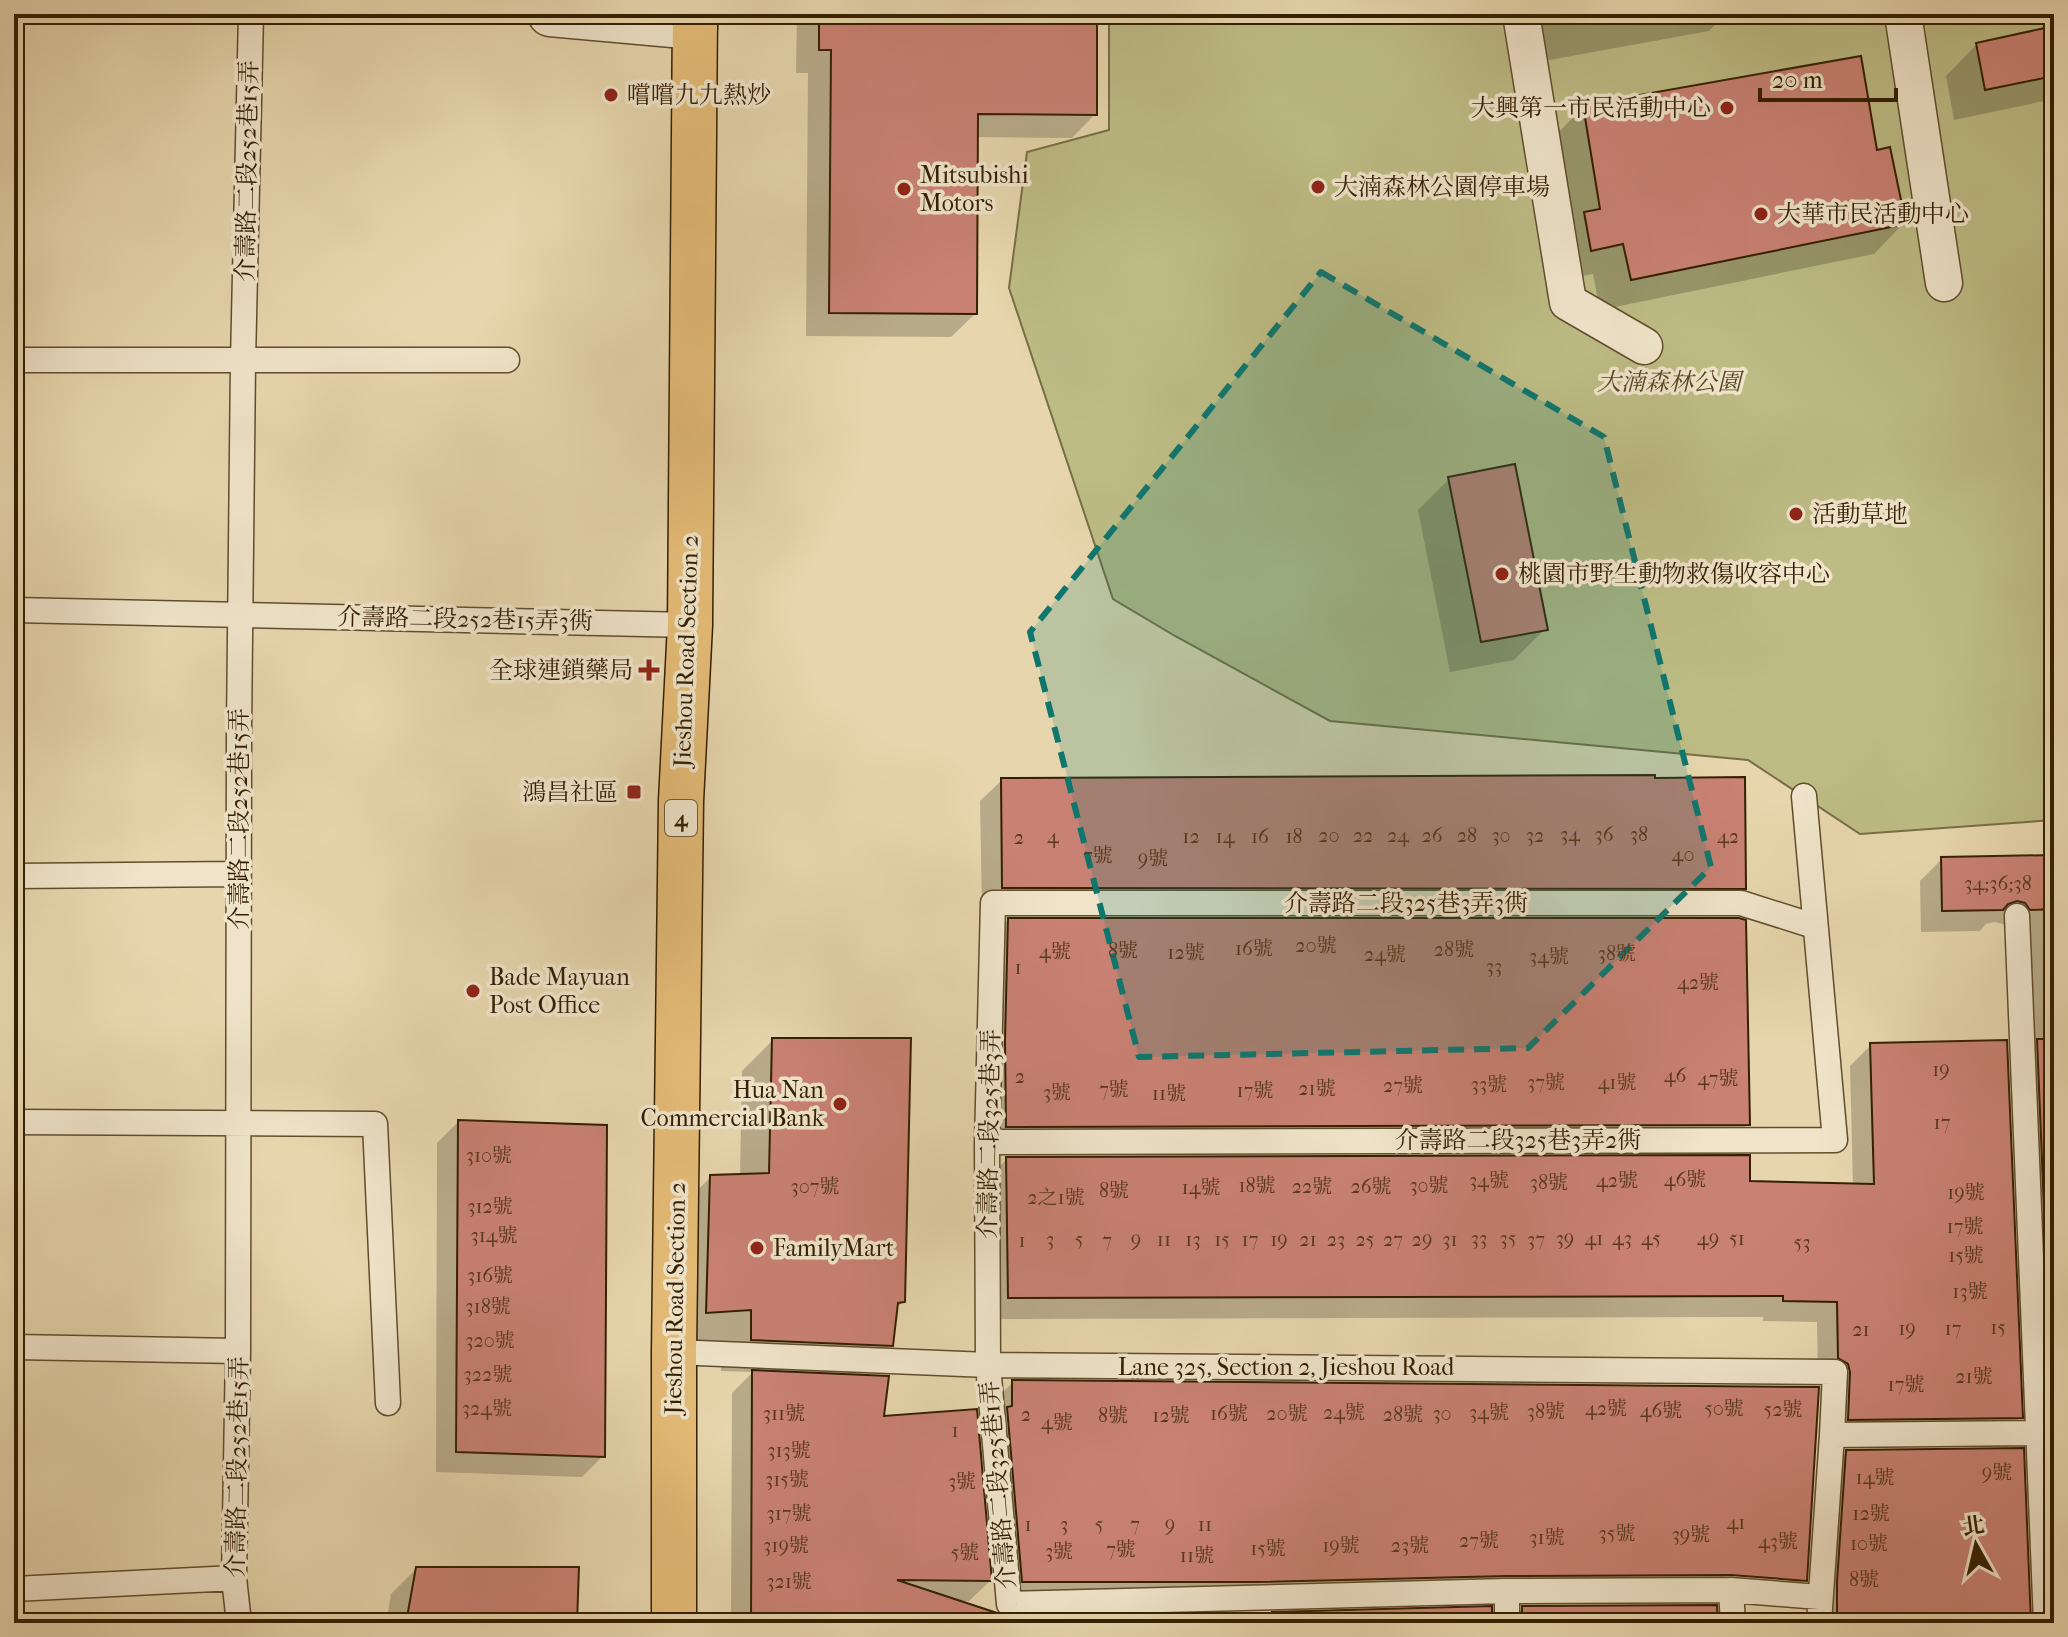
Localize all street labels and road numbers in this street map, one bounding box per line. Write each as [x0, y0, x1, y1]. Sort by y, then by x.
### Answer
street label: 介壽路二段252巷15弄 [231, 60, 263, 282]
street label: Jieshou Road Section 2 [668, 534, 704, 770]
street label: 介壽路二段252巷15弄3衖 [337, 603, 593, 635]
street label: 介壽路二段252巷15弄 [225, 708, 253, 930]
road number: 4 [665, 800, 697, 836]
street label: 介壽路二段325巷3弄3衖 [1284, 889, 1528, 917]
street label: 介壽路二段325巷3弄 [973, 1029, 1005, 1239]
street label: 介壽路二段325巷3弄2衖 [1395, 1126, 1641, 1154]
street label: Jieshou Road Section 2 [659, 1181, 691, 1417]
street label: Lane 325, Section 2, Jieshou Road [1118, 1353, 1455, 1381]
street label: 介壽路二段252巷15弄 [221, 1356, 253, 1578]
street label: 介壽路二段325巷1弄 [975, 1380, 1021, 1590]

